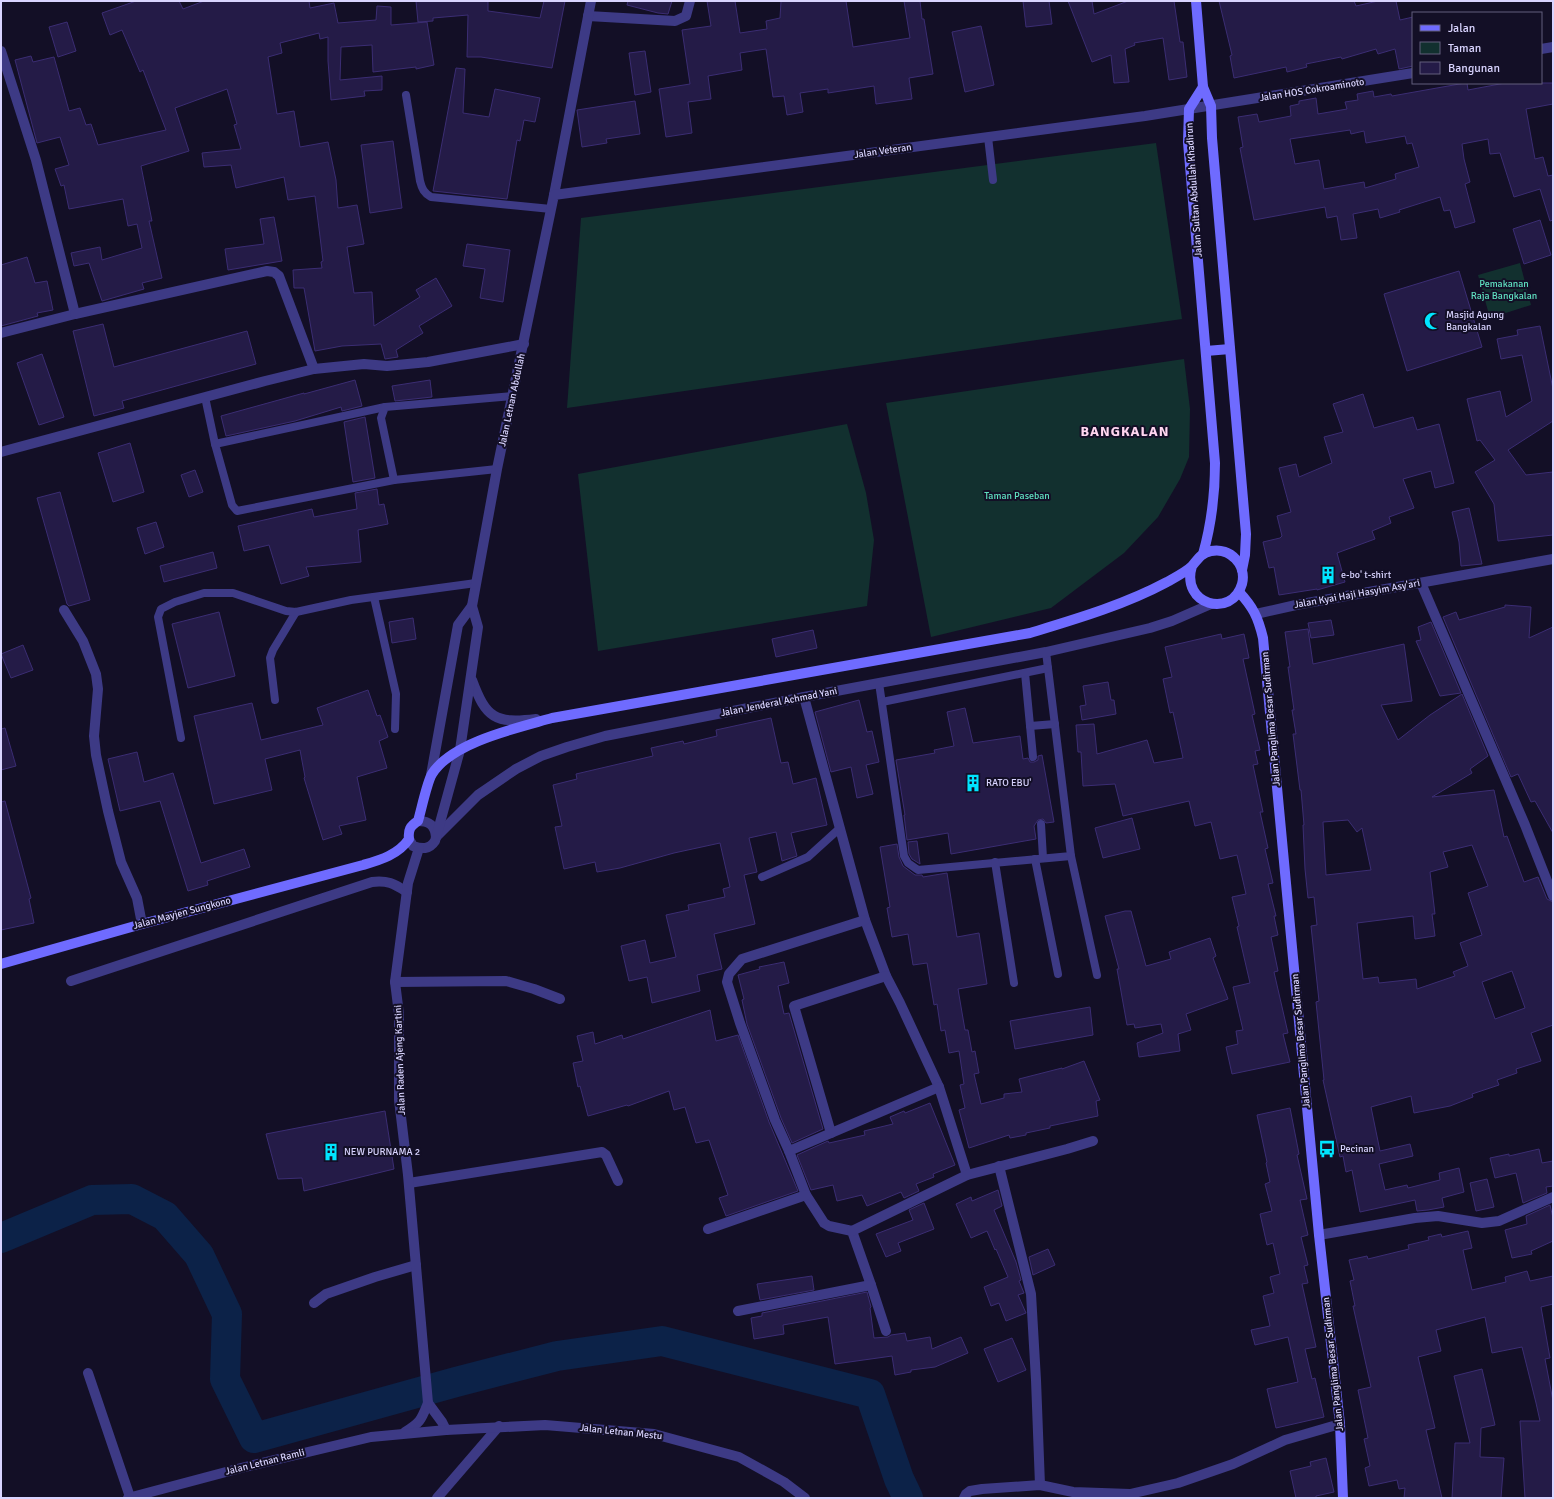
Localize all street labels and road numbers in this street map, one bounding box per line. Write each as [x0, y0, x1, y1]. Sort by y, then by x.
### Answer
street label: Jalan HOS Cokroaminoto [1259, 76, 1365, 104]
street label: Jalan Sultan Abdullah Khadirun [1183, 122, 1205, 258]
street label: Jalan Veteran [854, 141, 912, 161]
street label: Jalan Letnan Abdullah [496, 352, 528, 448]
street label: Jalan Kyai Haji Hasyim Asy'ari [1293, 577, 1421, 611]
street label: Jalan Panglima Besar Sudirman [1259, 651, 1283, 787]
street label: Jalan Jenderal Achmad Yani [720, 685, 838, 719]
street label: Jalan Mayjen Sungkono [132, 894, 232, 932]
street label: Jalan Panglima Besar Sudirman [1289, 973, 1313, 1109]
street label: Jalan Raden Ajeng Kartini [392, 1005, 408, 1115]
street label: Jalan Panglima Besar Sudirman [1320, 1296, 1346, 1432]
street label: Jalan Letnan Mestu [579, 1422, 663, 1442]
street label: Jalan Letnan Ramli [224, 1446, 306, 1478]

